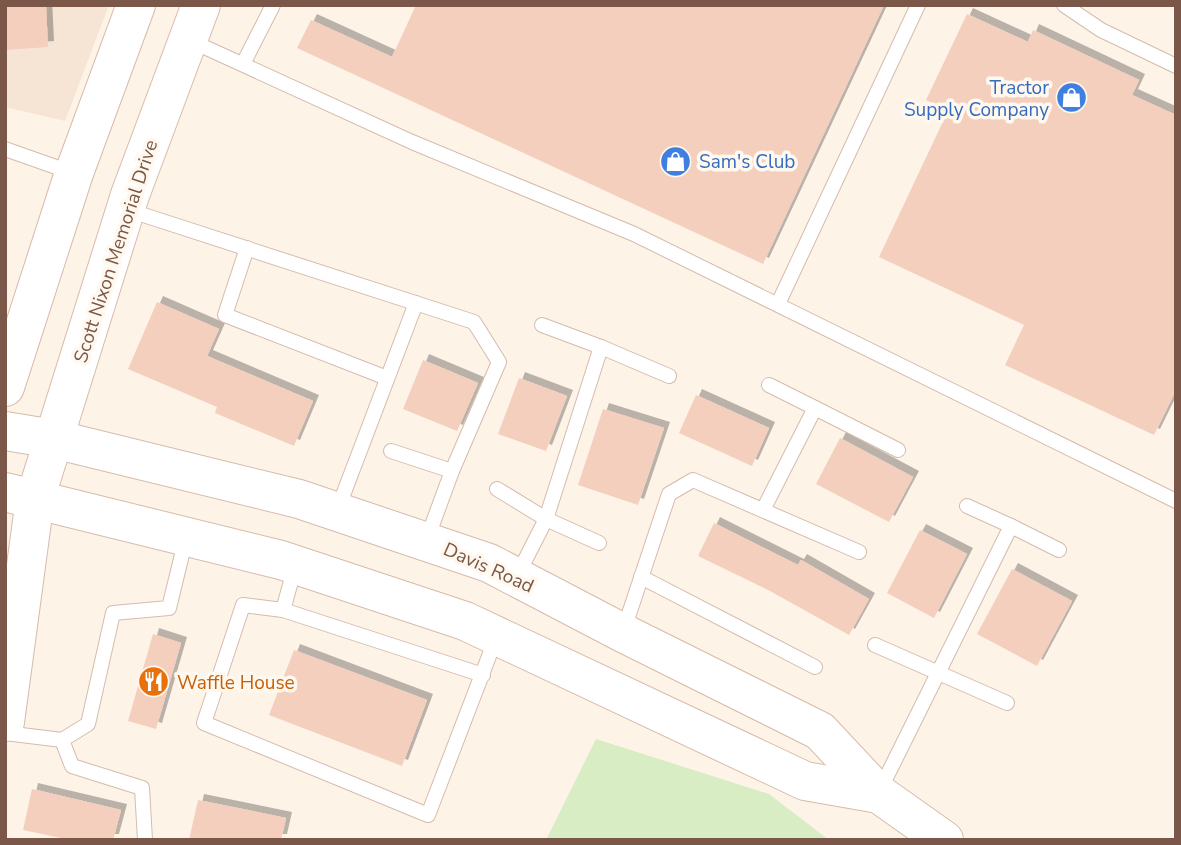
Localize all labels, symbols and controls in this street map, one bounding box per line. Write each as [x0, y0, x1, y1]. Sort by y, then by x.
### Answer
place label: Tractor Supply Company [904, 75, 1049, 123]
shop icon: Tractor Supply Company [1055, 81, 1089, 115]
street label: Scott Nixon Memorial Drive [68, 136, 164, 366]
shop icon: Sam's Club [659, 144, 693, 178]
place label: Sam's Club [699, 149, 795, 175]
street label: Davis Road [439, 536, 538, 599]
restaurant icon: Waffle House [137, 665, 171, 699]
place label: Waffle House [177, 670, 295, 696]

